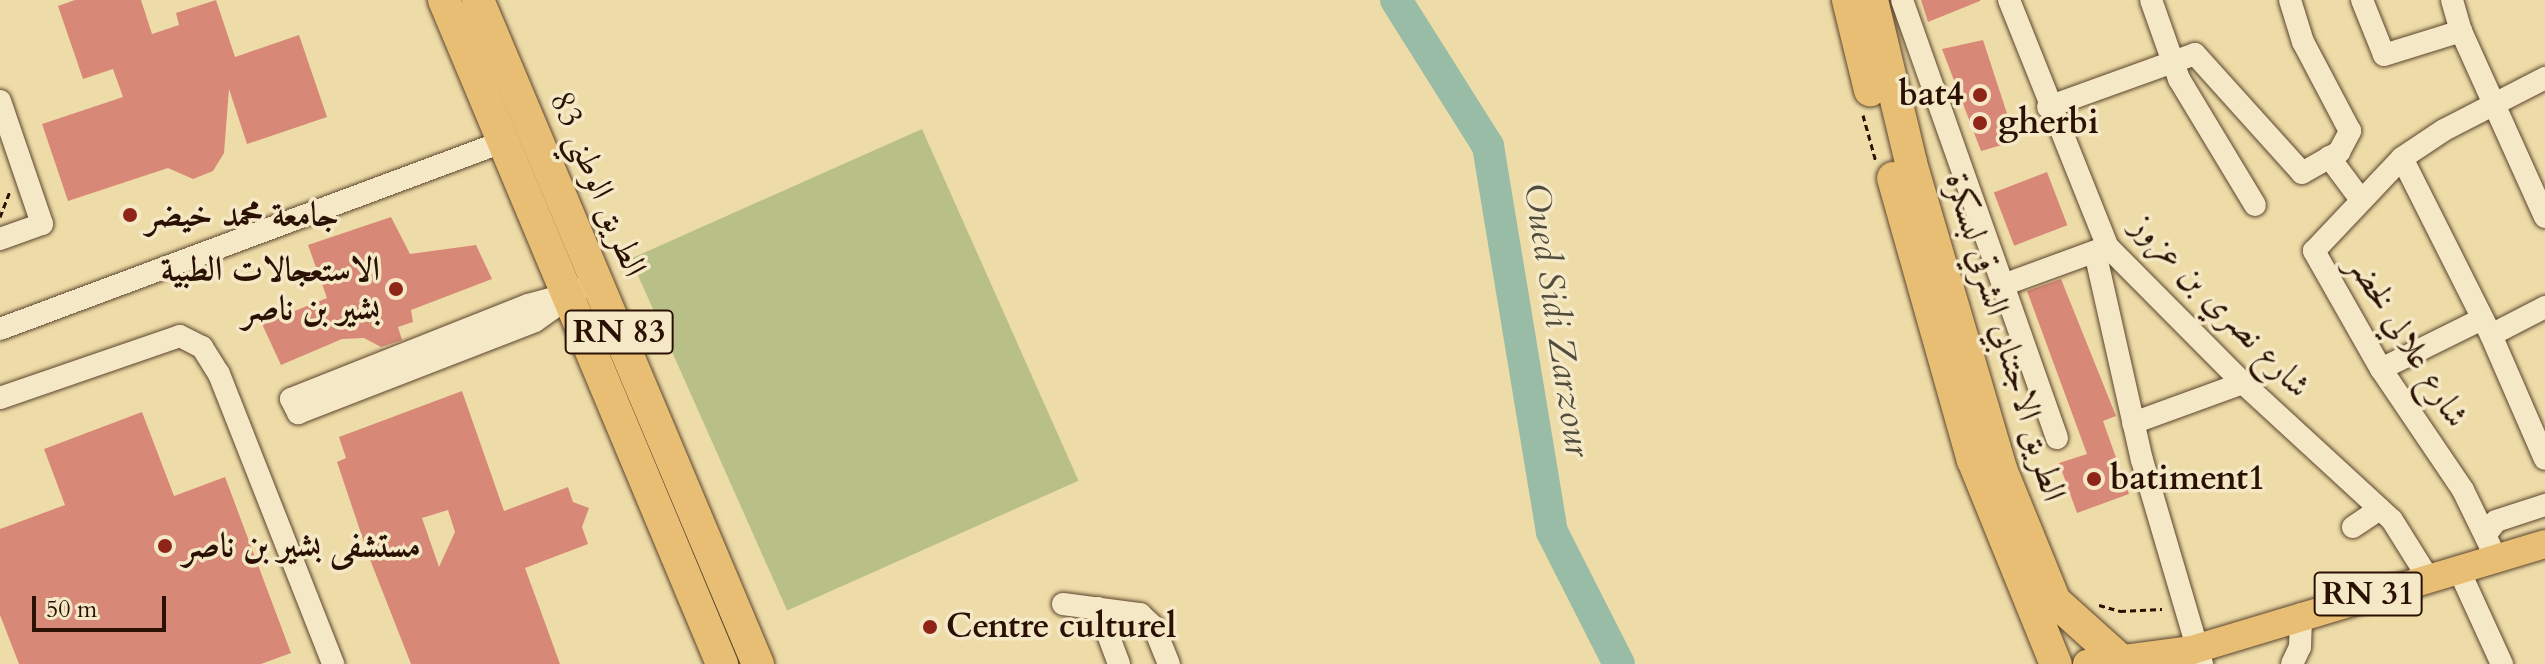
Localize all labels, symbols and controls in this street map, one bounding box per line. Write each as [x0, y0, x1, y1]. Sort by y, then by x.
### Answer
place label: bat4 [1898, 75, 1964, 115]
street label: الطريق الوطني 83 [541, 85, 655, 283]
marker: bat4 [1971, 86, 1989, 104]
place label: gherbi [1998, 103, 2099, 143]
marker: gherbi [1969, 112, 1991, 134]
street label: الطريق الاجتنابي الشرقي لبسكرة [1936, 168, 2074, 506]
water label: Oued Sidi Zarzour [1514, 180, 1600, 460]
place label: جامعة محمد خيضر [146, 195, 339, 235]
marker: جامعة محمد خيضر [121, 206, 139, 224]
street label: شارع نصري بن عزوز [2123, 206, 2319, 406]
street label: شارع علالي لخضر [2339, 247, 2477, 435]
place label: الاستعجالات الطبية بشير بن ناصر [161, 249, 380, 328]
marker: الاستعجالات الطبية بشير بن ناصر [387, 280, 405, 298]
road number: RN 83 [563, 304, 675, 360]
place label: batiment1 [2110, 459, 2265, 499]
marker: batiment1 [2085, 470, 2103, 488]
place label: مستشفى بشير بن ناصر [183, 526, 421, 566]
marker: مستشفى بشير بن ناصر [154, 535, 176, 557]
road number: RN 31 [2312, 566, 2424, 622]
scale bar [36, 580, 170, 630]
text: 50 m [46, 593, 97, 626]
place label: Centre culturel [946, 607, 1177, 647]
marker: Centre culturel [921, 618, 939, 636]

